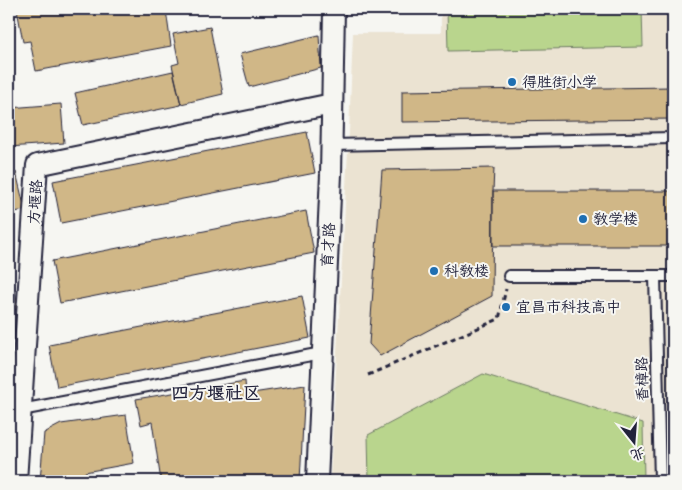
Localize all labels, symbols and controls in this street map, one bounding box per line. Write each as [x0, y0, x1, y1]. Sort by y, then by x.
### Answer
place label: 得胜街小学 [522, 73, 597, 91]
marker: 得胜街小学 [506, 76, 518, 88]
street label: 方堰路 [24, 179, 46, 225]
place label: 教学楼 [593, 210, 638, 228]
marker: 教学楼 [577, 213, 589, 225]
street label: 育才路 [318, 222, 338, 268]
place label: 科教楼 [444, 262, 489, 280]
marker: 科教楼 [428, 265, 440, 277]
place label: 宜昌市科技高中 [516, 298, 621, 316]
marker: 宜昌市科技高中 [500, 301, 512, 313]
street label: 香樟路 [633, 356, 651, 402]
district label: 四方堰社区 [171, 382, 261, 404]
north arrow [610, 418, 660, 468]
text: 北 [628, 444, 647, 464]

